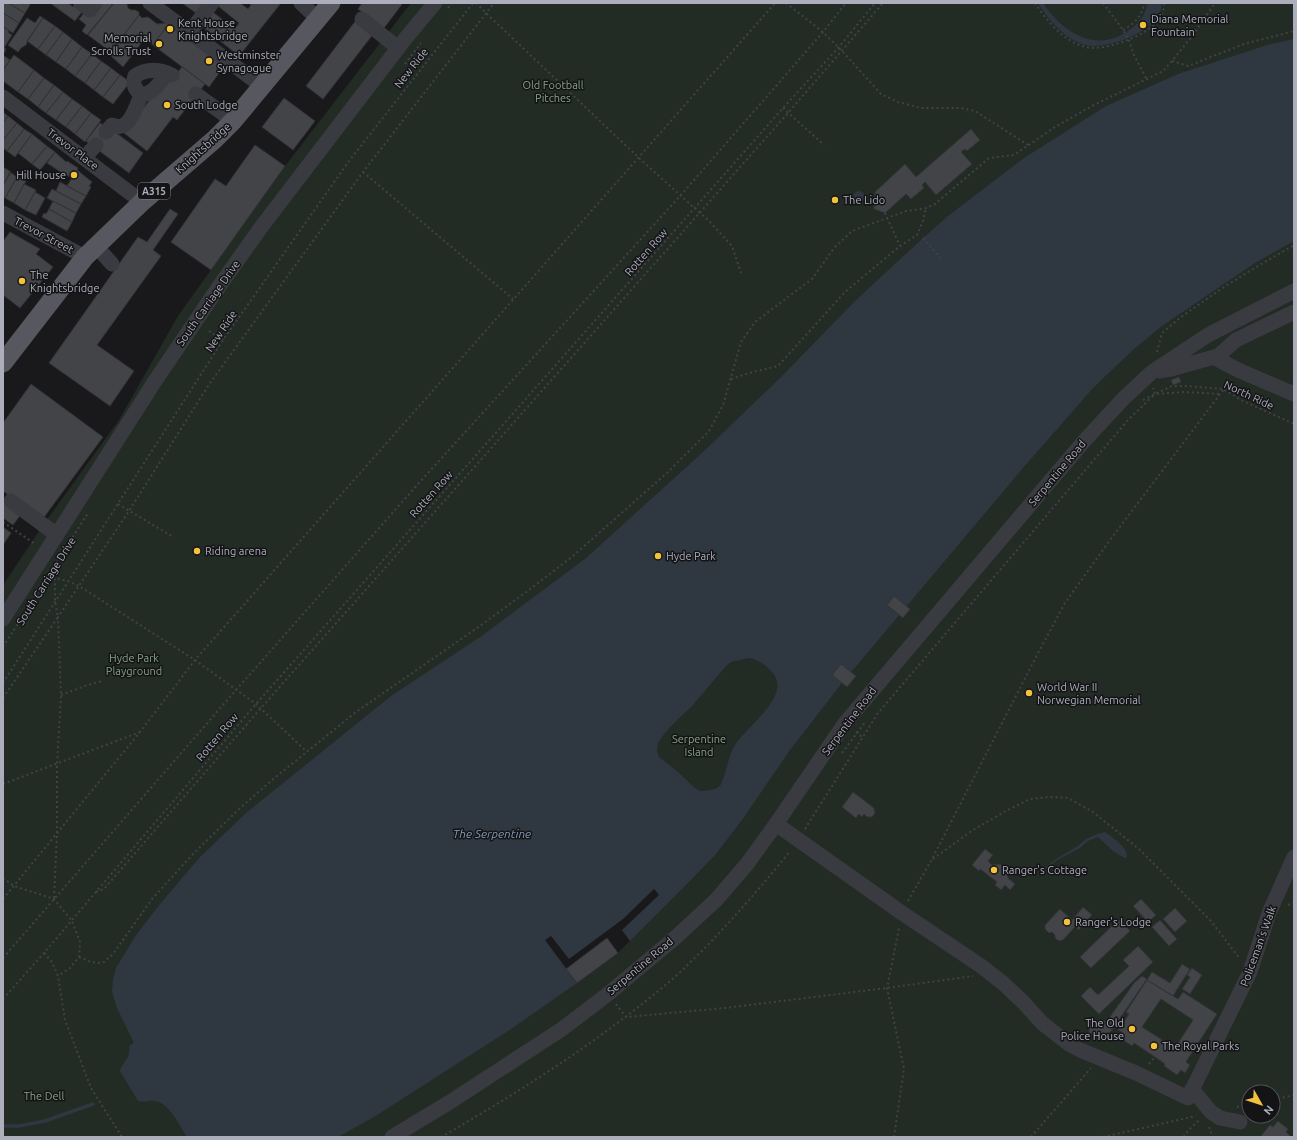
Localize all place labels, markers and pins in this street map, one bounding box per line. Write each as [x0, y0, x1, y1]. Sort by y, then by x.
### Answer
place label: Diana Memorial Fountain [1151, 13, 1229, 38]
place label: Kent House Knightsbridge [178, 17, 247, 42]
marker: Diana Memorial Fountain [1138, 20, 1148, 30]
marker: Kent House Knightsbridge [165, 24, 175, 34]
place label: Memorial Scrolls Trust [91, 32, 152, 57]
marker: Memorial Scrolls Trust [154, 39, 164, 49]
place label: Westminster Synagogue [217, 49, 281, 74]
marker: Westminster Synagogue [204, 56, 214, 66]
place label: South Lodge [175, 99, 237, 111]
marker: South Lodge [162, 100, 172, 110]
place label: Hill House [16, 169, 66, 181]
marker: Hill House [69, 170, 79, 180]
place label: The Lido [843, 194, 885, 206]
marker: The Lido [830, 195, 840, 205]
place label: The Knightsbridge [30, 269, 99, 294]
marker: The Knightsbridge [17, 276, 27, 286]
place label: Riding arena [205, 545, 267, 557]
marker: Riding arena [192, 546, 202, 556]
place label: Hyde Park [666, 550, 716, 562]
marker: Hyde Park [653, 551, 663, 561]
place label: World War II Norwegian Memorial [1037, 681, 1141, 706]
marker: World War II Norwegian Memorial [1024, 688, 1034, 698]
place label: Ranger's Cottage [1002, 864, 1087, 876]
marker: Ranger's Cottage [989, 865, 999, 875]
place label: Ranger's Lodge [1075, 916, 1151, 928]
marker: Ranger's Lodge [1062, 917, 1072, 927]
place label: The Old Police House [1061, 1017, 1124, 1042]
marker: The Old Police House [1127, 1024, 1137, 1034]
place label: The Royal Parks [1162, 1040, 1239, 1052]
marker: The Royal Parks [1149, 1041, 1159, 1051]

